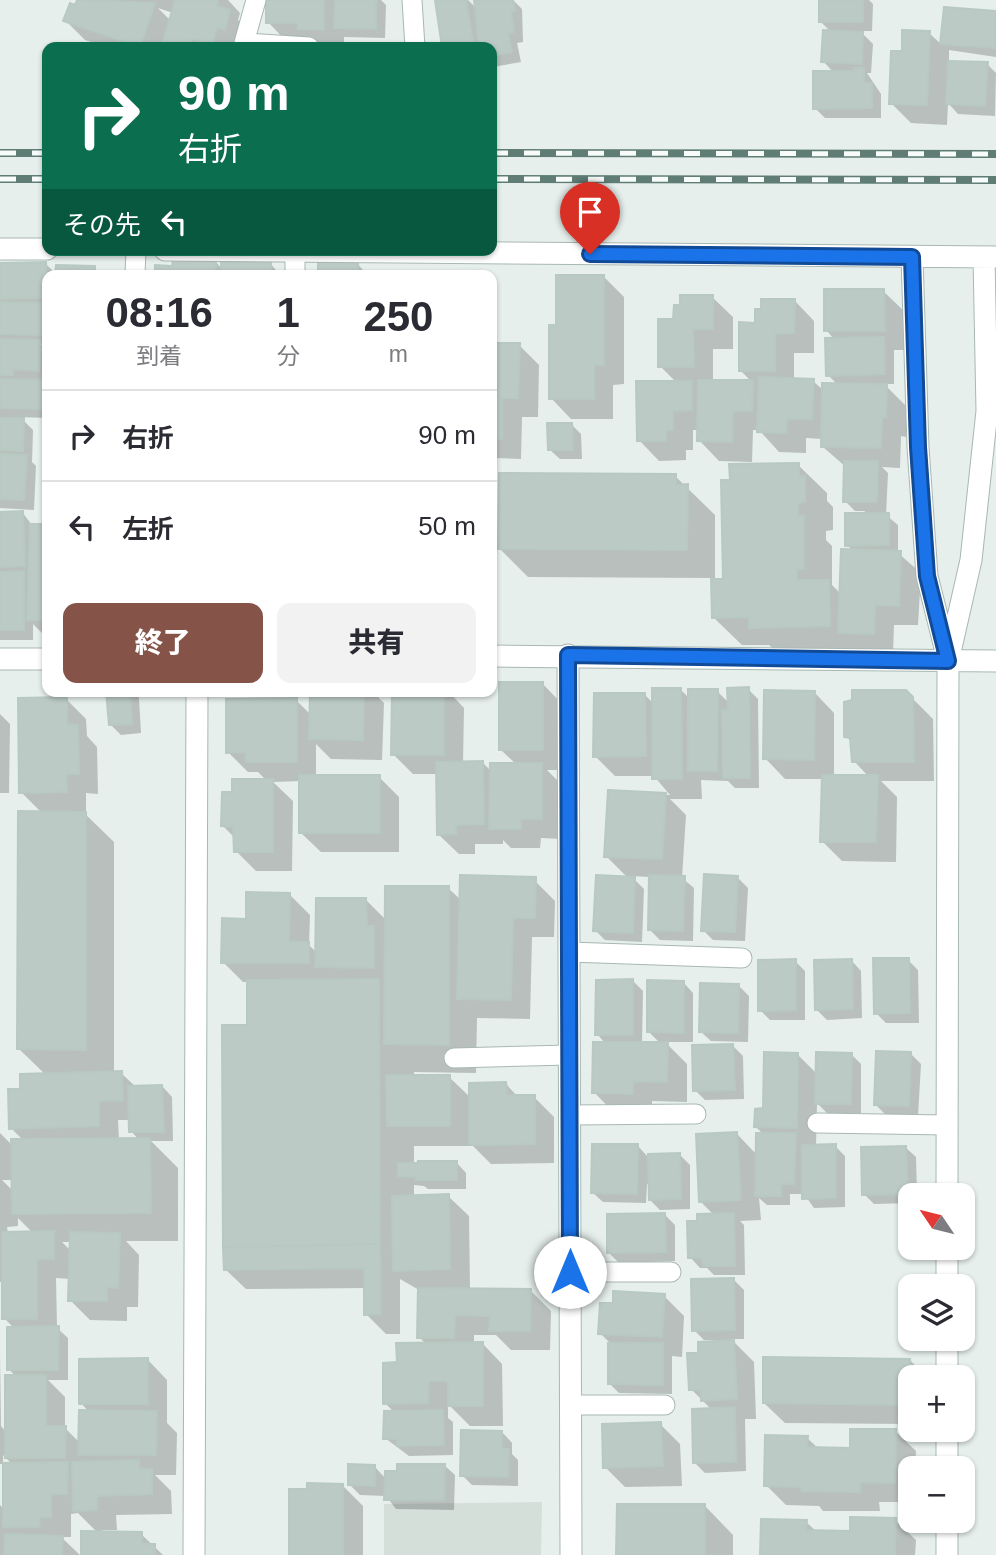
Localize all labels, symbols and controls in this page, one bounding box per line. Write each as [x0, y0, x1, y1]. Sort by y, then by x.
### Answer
text: 90 m [178, 66, 290, 120]
icon: right [63, 70, 154, 161]
text: 右折 [178, 131, 242, 167]
pin [560, 182, 620, 254]
icon: arrive [571, 193, 609, 231]
icon: left [155, 203, 193, 241]
text: その先 [63, 210, 141, 240]
text: 08:16 [106, 289, 213, 336]
text: 1 [276, 289, 300, 336]
text: 250 [363, 293, 433, 340]
text: m [389, 341, 408, 367]
text: 到着 [136, 343, 182, 369]
text: 分 [277, 343, 300, 369]
icon: right [63, 417, 101, 455]
text: 90 m [418, 420, 476, 450]
text: 右折 [122, 423, 174, 453]
icon: left [63, 508, 101, 546]
text: 50 m [418, 511, 476, 541]
text: 左折 [122, 514, 174, 544]
button: 終了 [63, 603, 263, 683]
button: 共有 [277, 603, 476, 683]
north arrow [898, 1183, 975, 1260]
map controls [898, 1183, 975, 1533]
position arrow [533, 1235, 607, 1309]
button: layers [898, 1274, 975, 1351]
button: + [898, 1365, 975, 1442]
button: − [898, 1456, 975, 1533]

